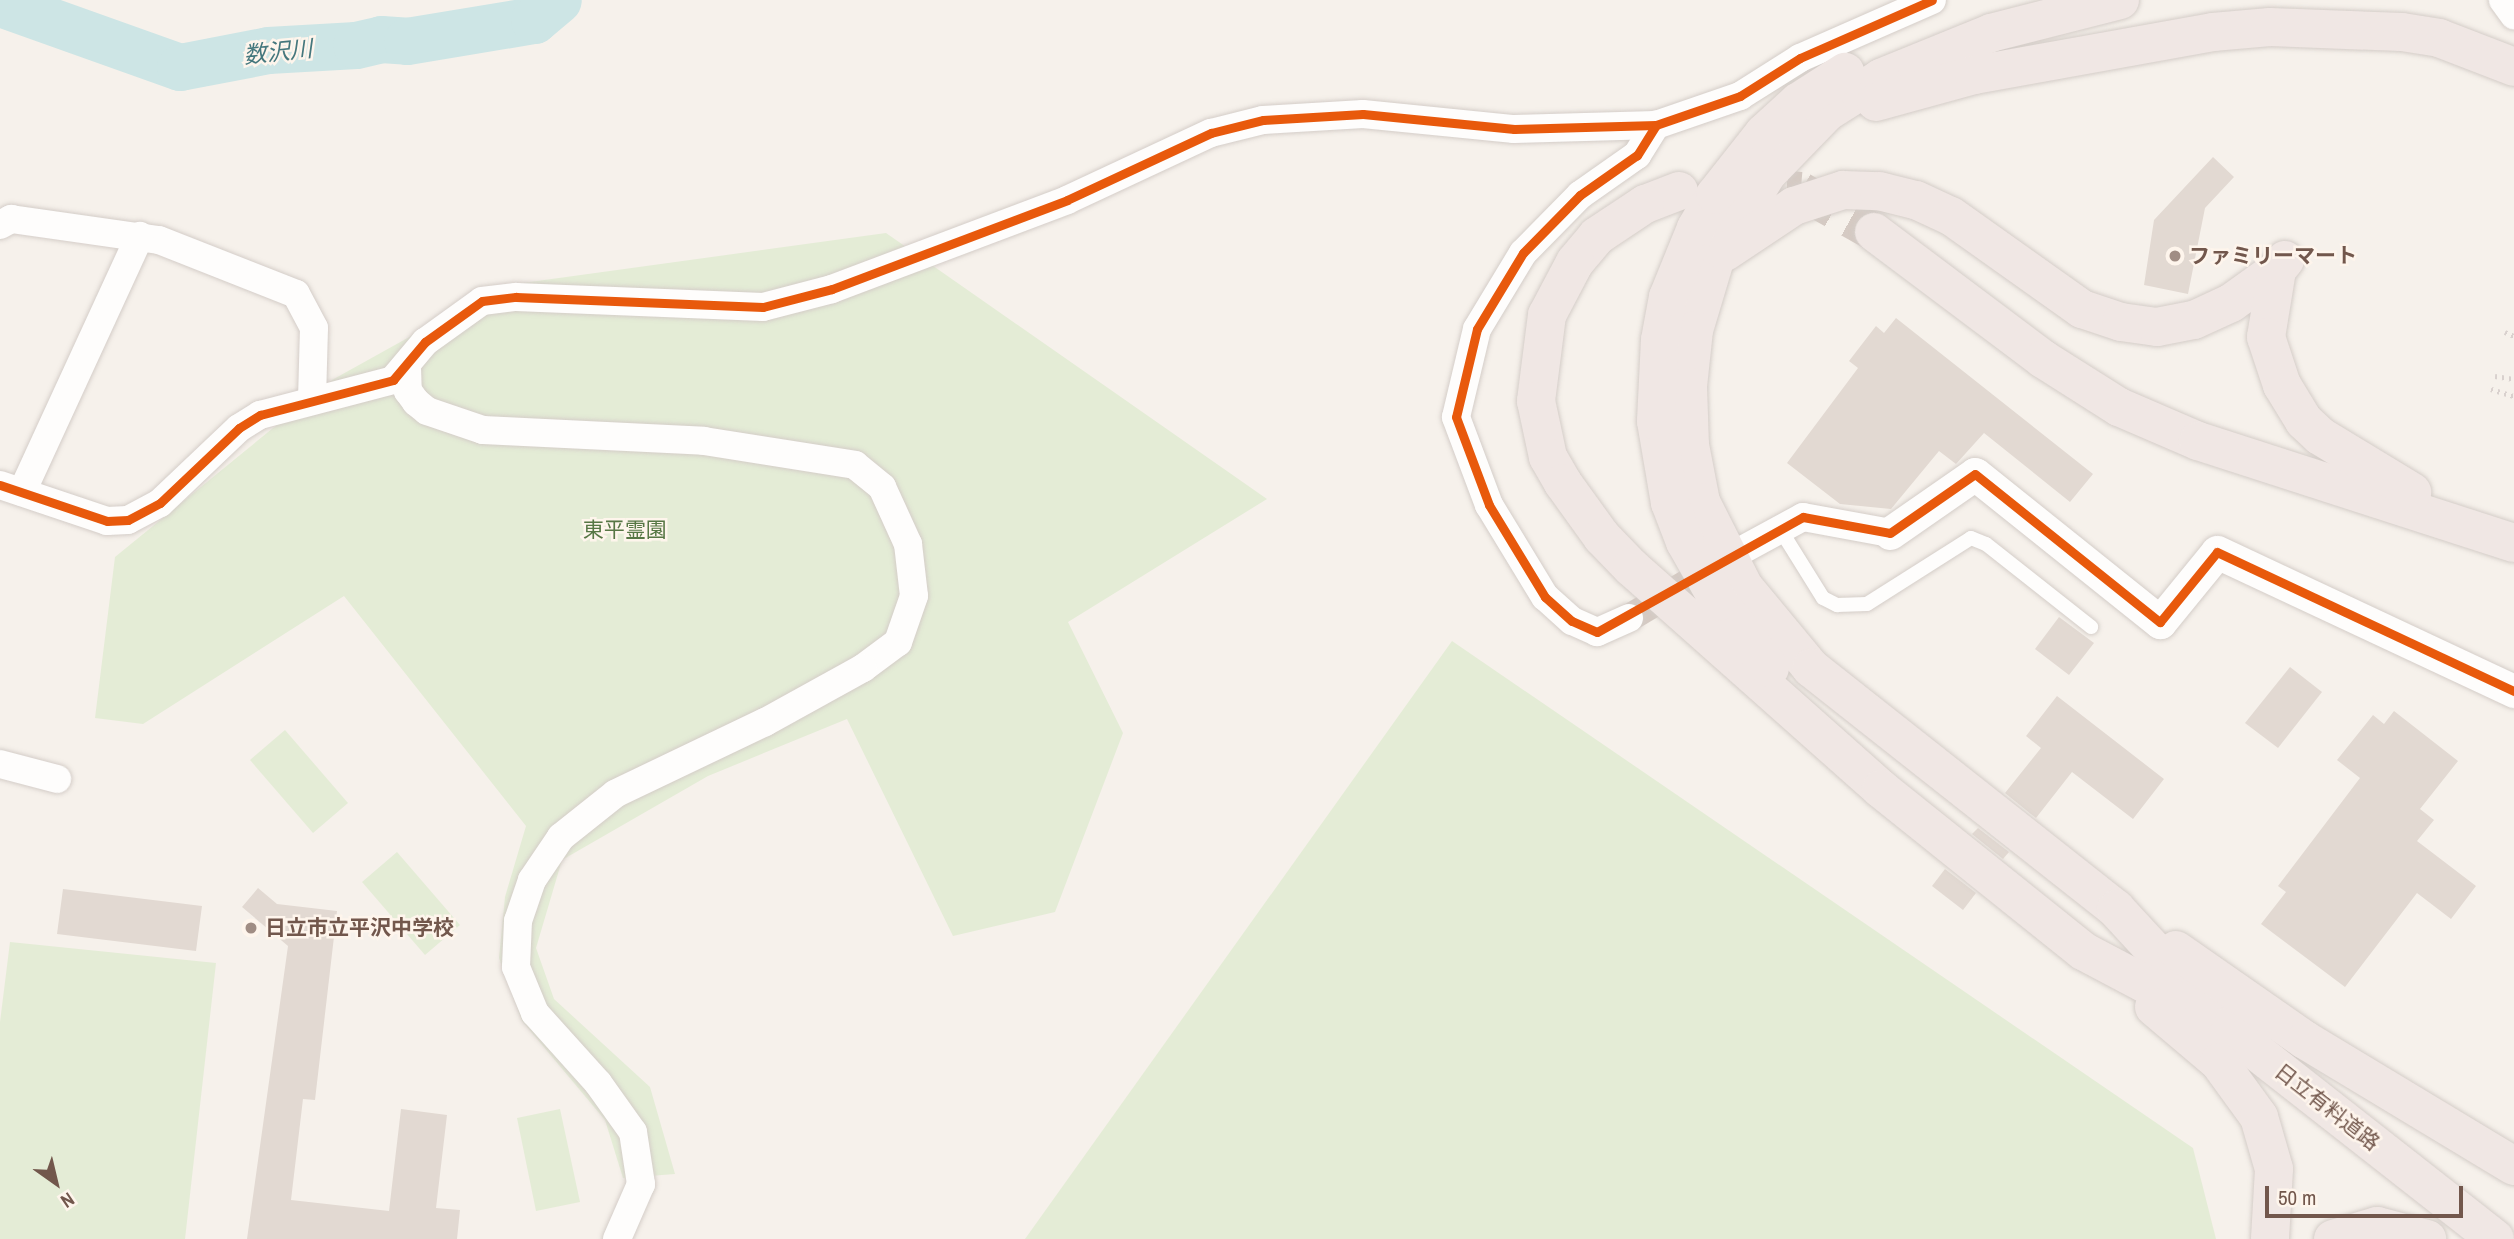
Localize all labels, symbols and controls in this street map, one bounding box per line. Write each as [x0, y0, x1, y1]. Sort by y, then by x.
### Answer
water label: 数沢川 [242, 35, 314, 69]
place label: ファミリーマート [2189, 243, 2357, 269]
marker: ファミリーマート [2167, 248, 2183, 264]
park label: 東平霊園 [583, 517, 667, 543]
place label: 日立市立平沢中学校 [265, 915, 454, 941]
marker: 日立市立平沢中学校 [243, 920, 259, 936]
street label: 日立有料道路 [2270, 1058, 2384, 1156]
north arrow [21, 1148, 91, 1218]
scale bar [2269, 1172, 2467, 1216]
text: 50 m [2278, 1183, 2316, 1212]
text: N [56, 1186, 80, 1214]

